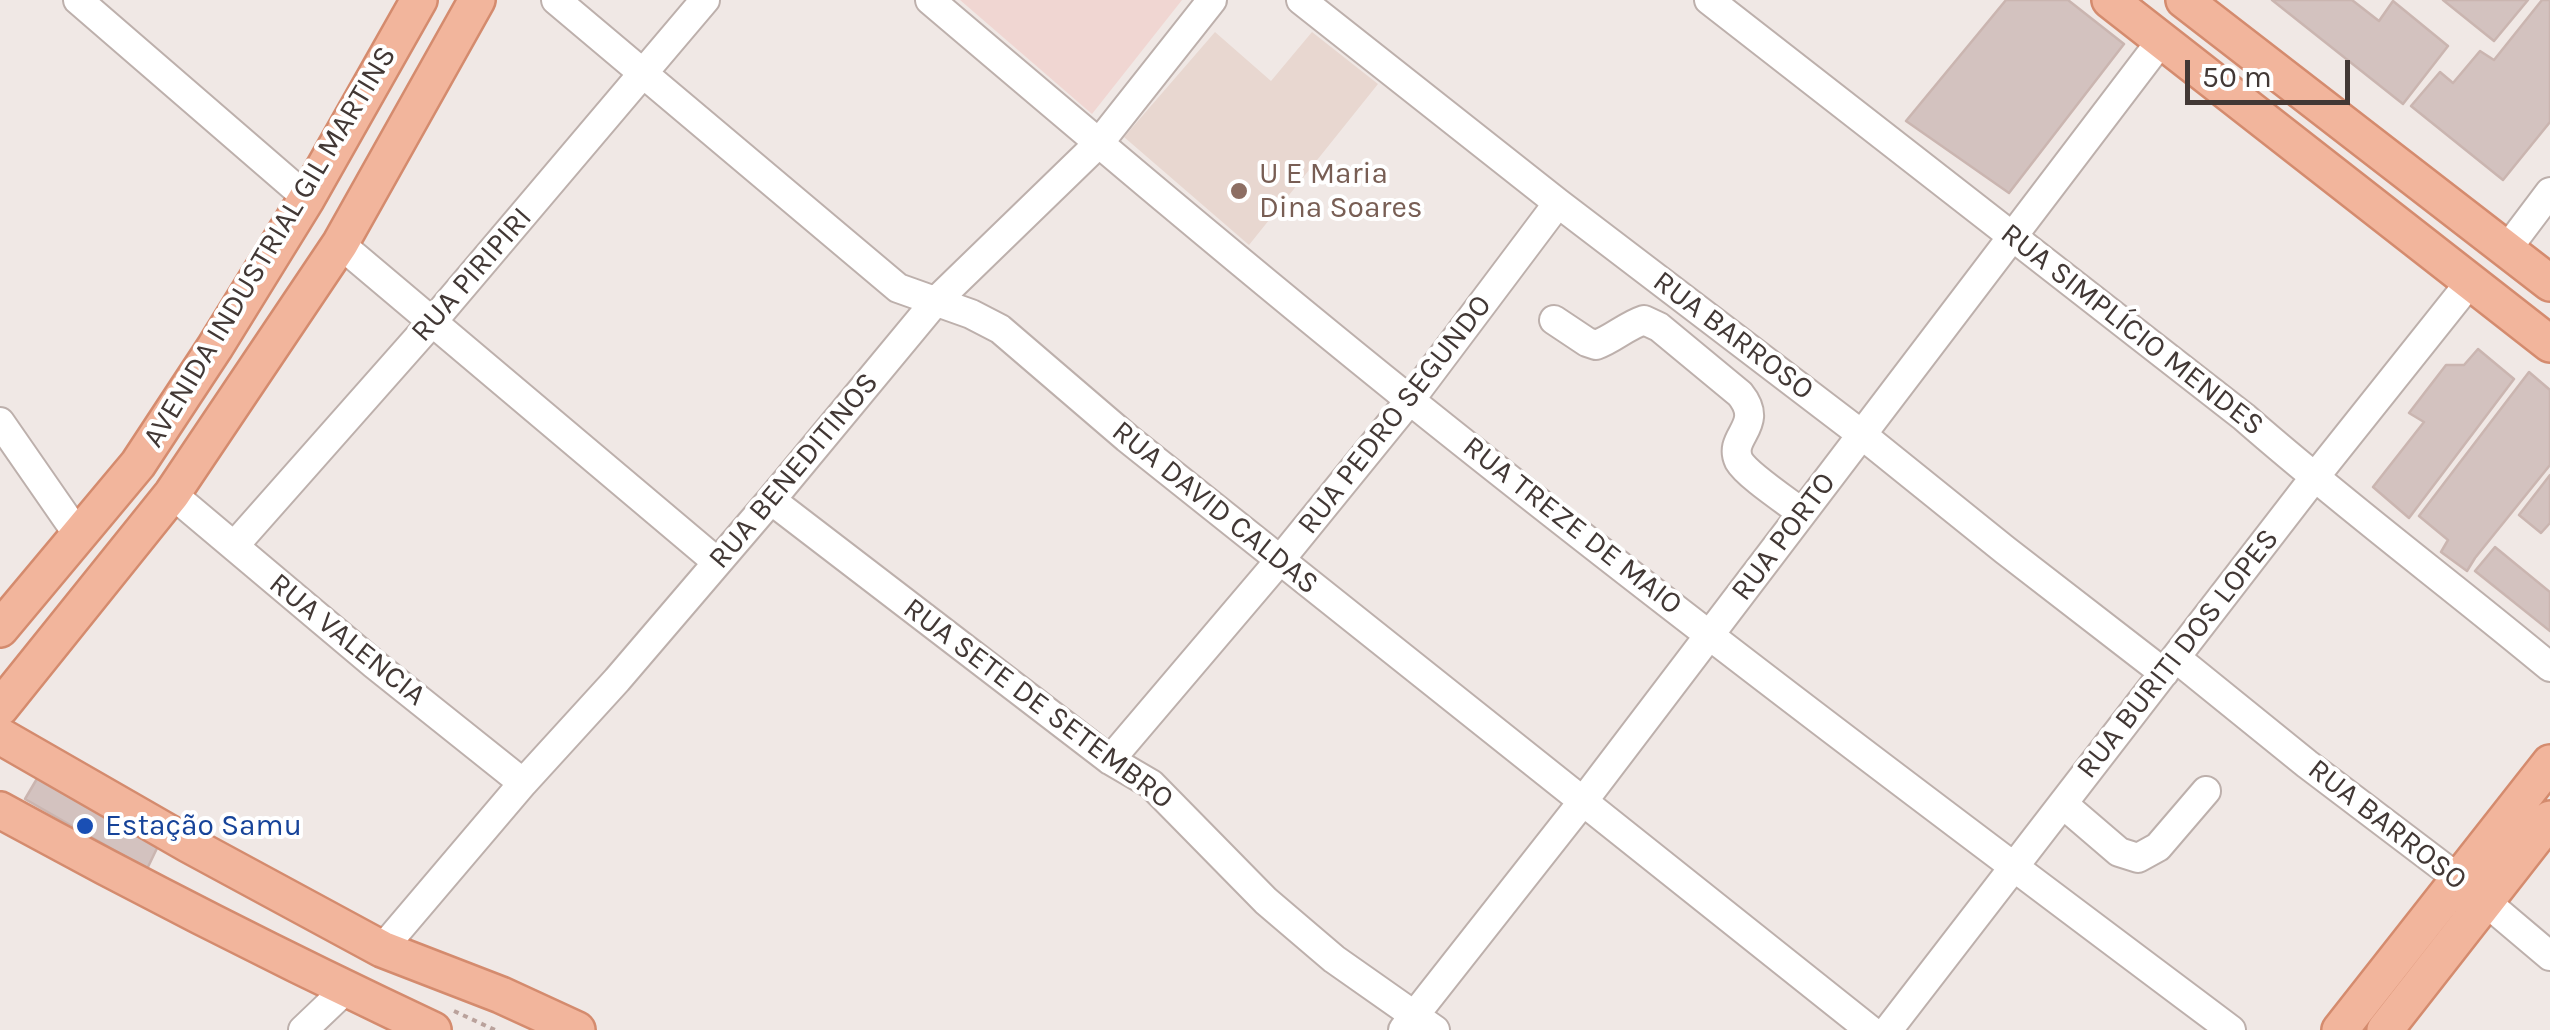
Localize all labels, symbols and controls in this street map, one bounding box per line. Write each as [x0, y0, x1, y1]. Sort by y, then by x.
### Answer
street label: AVENIDA INDUSTRIAL GIL MARTINS [136, 40, 404, 454]
scale bar [2190, 40, 2355, 102]
text: 50 m [2202, 59, 2272, 95]
place label: U E Maria Dina Soares [1259, 156, 1423, 226]
marker: U E Maria Dina Soares [1228, 180, 1250, 202]
street label: RUA PIRIPIRI [404, 201, 540, 349]
street label: RUA SIMPLÍCIO MENDES [1993, 216, 2271, 444]
street label: RUA BARROSO [1646, 264, 1820, 408]
street label: RUA PEDRO SEGUNDO [1290, 288, 1500, 542]
street label: RUA BENEDITINOS [702, 366, 886, 576]
street label: RUA DAVID CALDAS [1104, 414, 1326, 602]
street label: RUA TREZE DE MAIO [1455, 429, 1689, 623]
street label: RUA PORTO [1724, 466, 1844, 608]
street label: RUA BURITI DOS LOPES [2069, 522, 2287, 786]
street label: RUA VALENCIA [261, 566, 433, 714]
street label: RUA SETE DE SETEMBRO [896, 591, 1180, 817]
street label: RUA BARROSO [2300, 752, 2474, 898]
place label: Estação Samu [105, 808, 302, 844]
marker: Estação Samu [74, 815, 96, 837]

